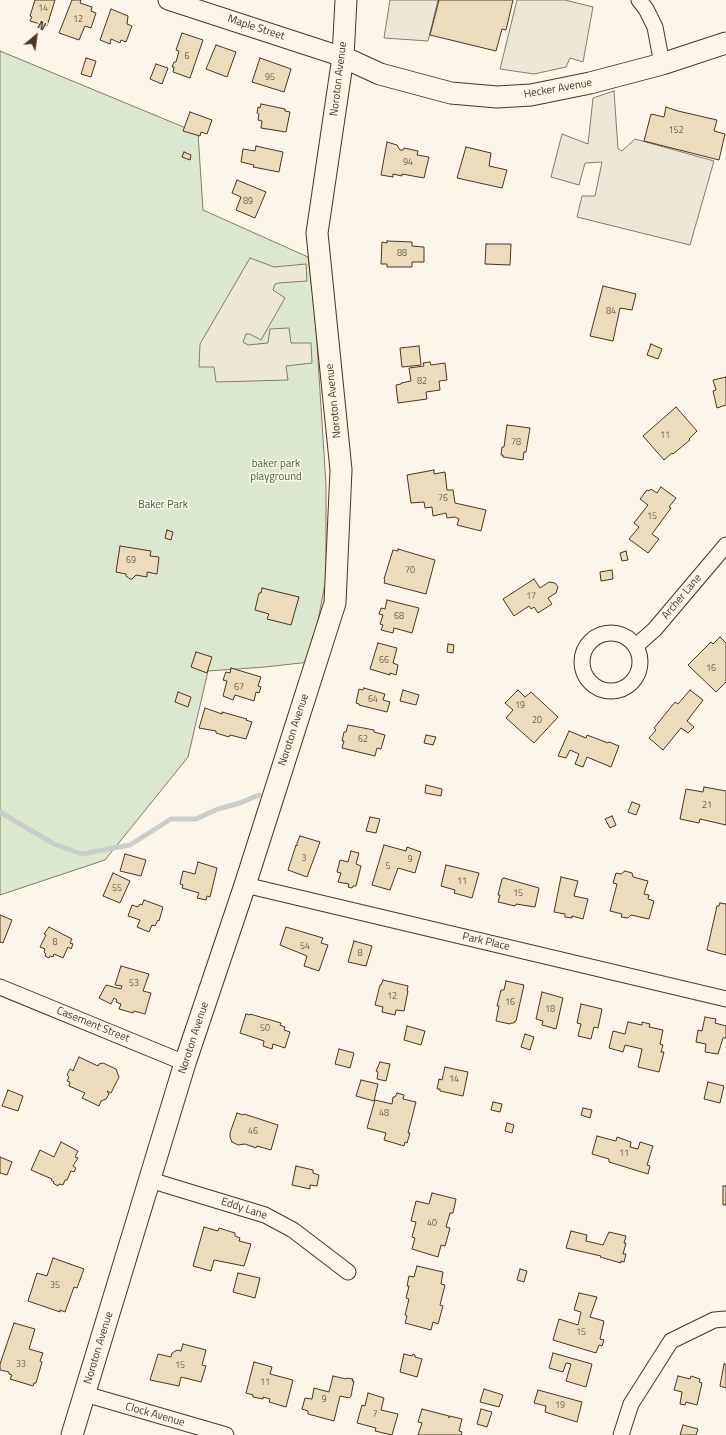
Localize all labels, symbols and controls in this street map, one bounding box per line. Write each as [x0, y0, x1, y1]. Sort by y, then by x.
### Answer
house number: 14 [38, 4, 48, 14]
street label: Maple Street [226, 13, 286, 43]
house number: 12 [73, 15, 83, 25]
north arrow [16, 16, 56, 56]
text: N [35, 17, 49, 34]
street label: Noroton Avenue [328, 41, 350, 117]
house number: 6 [184, 52, 190, 62]
house number: 95 [265, 73, 275, 83]
street label: Hecker Avenue [523, 77, 593, 101]
house number: 152 [668, 126, 684, 136]
house number: 94 [403, 158, 413, 168]
house number: 89 [243, 197, 253, 207]
house number: 88 [397, 249, 407, 259]
house number: 84 [606, 307, 616, 317]
street label: Noroton Avenue [324, 363, 344, 439]
house number: 82 [417, 377, 427, 387]
house number: 11 [660, 431, 670, 441]
house number: 78 [511, 438, 521, 448]
park label: baker park playground [250, 457, 302, 483]
house number: 76 [438, 494, 448, 504]
park label: Baker Park [138, 498, 188, 512]
house number: 15 [647, 512, 657, 522]
house number: 69 [126, 556, 136, 566]
house number: 70 [405, 566, 415, 576]
street label: Archer Lane [659, 572, 705, 622]
house number: 17 [526, 592, 536, 602]
house number: 68 [394, 612, 404, 622]
house number: 66 [379, 656, 389, 666]
house number: 16 [706, 664, 716, 674]
house number: 67 [234, 683, 244, 693]
street label: Noroton Avenue [276, 692, 312, 768]
house number: 64 [368, 695, 378, 705]
house number: 19 [515, 701, 525, 711]
house number: 20 [532, 716, 542, 726]
house number: 62 [358, 735, 368, 745]
house number: 21 [702, 801, 712, 811]
house number: 3 [301, 854, 307, 864]
house number: 9 [407, 855, 413, 865]
house number: 5 [385, 862, 391, 872]
house number: 11 [457, 877, 467, 887]
house number: 55 [112, 884, 122, 894]
house number: 15 [513, 889, 523, 899]
street label: Park Place [461, 930, 511, 954]
house number: 8 [52, 938, 58, 948]
house number: 54 [300, 942, 310, 952]
house number: 8 [357, 949, 363, 959]
house number: 53 [129, 979, 139, 989]
house number: 12 [387, 992, 397, 1002]
house number: 16 [505, 998, 515, 1008]
street label: Noroton Avenue [176, 1000, 212, 1076]
street label: Casement Street [55, 1004, 131, 1046]
house number: 18 [545, 1005, 555, 1015]
house number: 50 [260, 1024, 270, 1034]
house number: 14 [449, 1075, 459, 1085]
house number: 48 [379, 1109, 389, 1119]
house number: 46 [248, 1127, 258, 1137]
house number: 11 [619, 1149, 629, 1159]
street label: Eddy Lane [219, 1195, 269, 1223]
house number: 40 [427, 1219, 437, 1229]
house number: 35 [50, 1281, 60, 1291]
street label: Noroton Avenue [82, 1310, 116, 1386]
house number: 15 [576, 1328, 586, 1338]
house number: 33 [16, 1360, 26, 1370]
house number: 15 [175, 1361, 185, 1371]
house number: 11 [260, 1378, 270, 1388]
house number: 9 [321, 1395, 327, 1405]
street label: Clock Avenue [124, 1400, 186, 1430]
house number: 19 [555, 1401, 565, 1411]
house number: 7 [372, 1410, 378, 1420]

